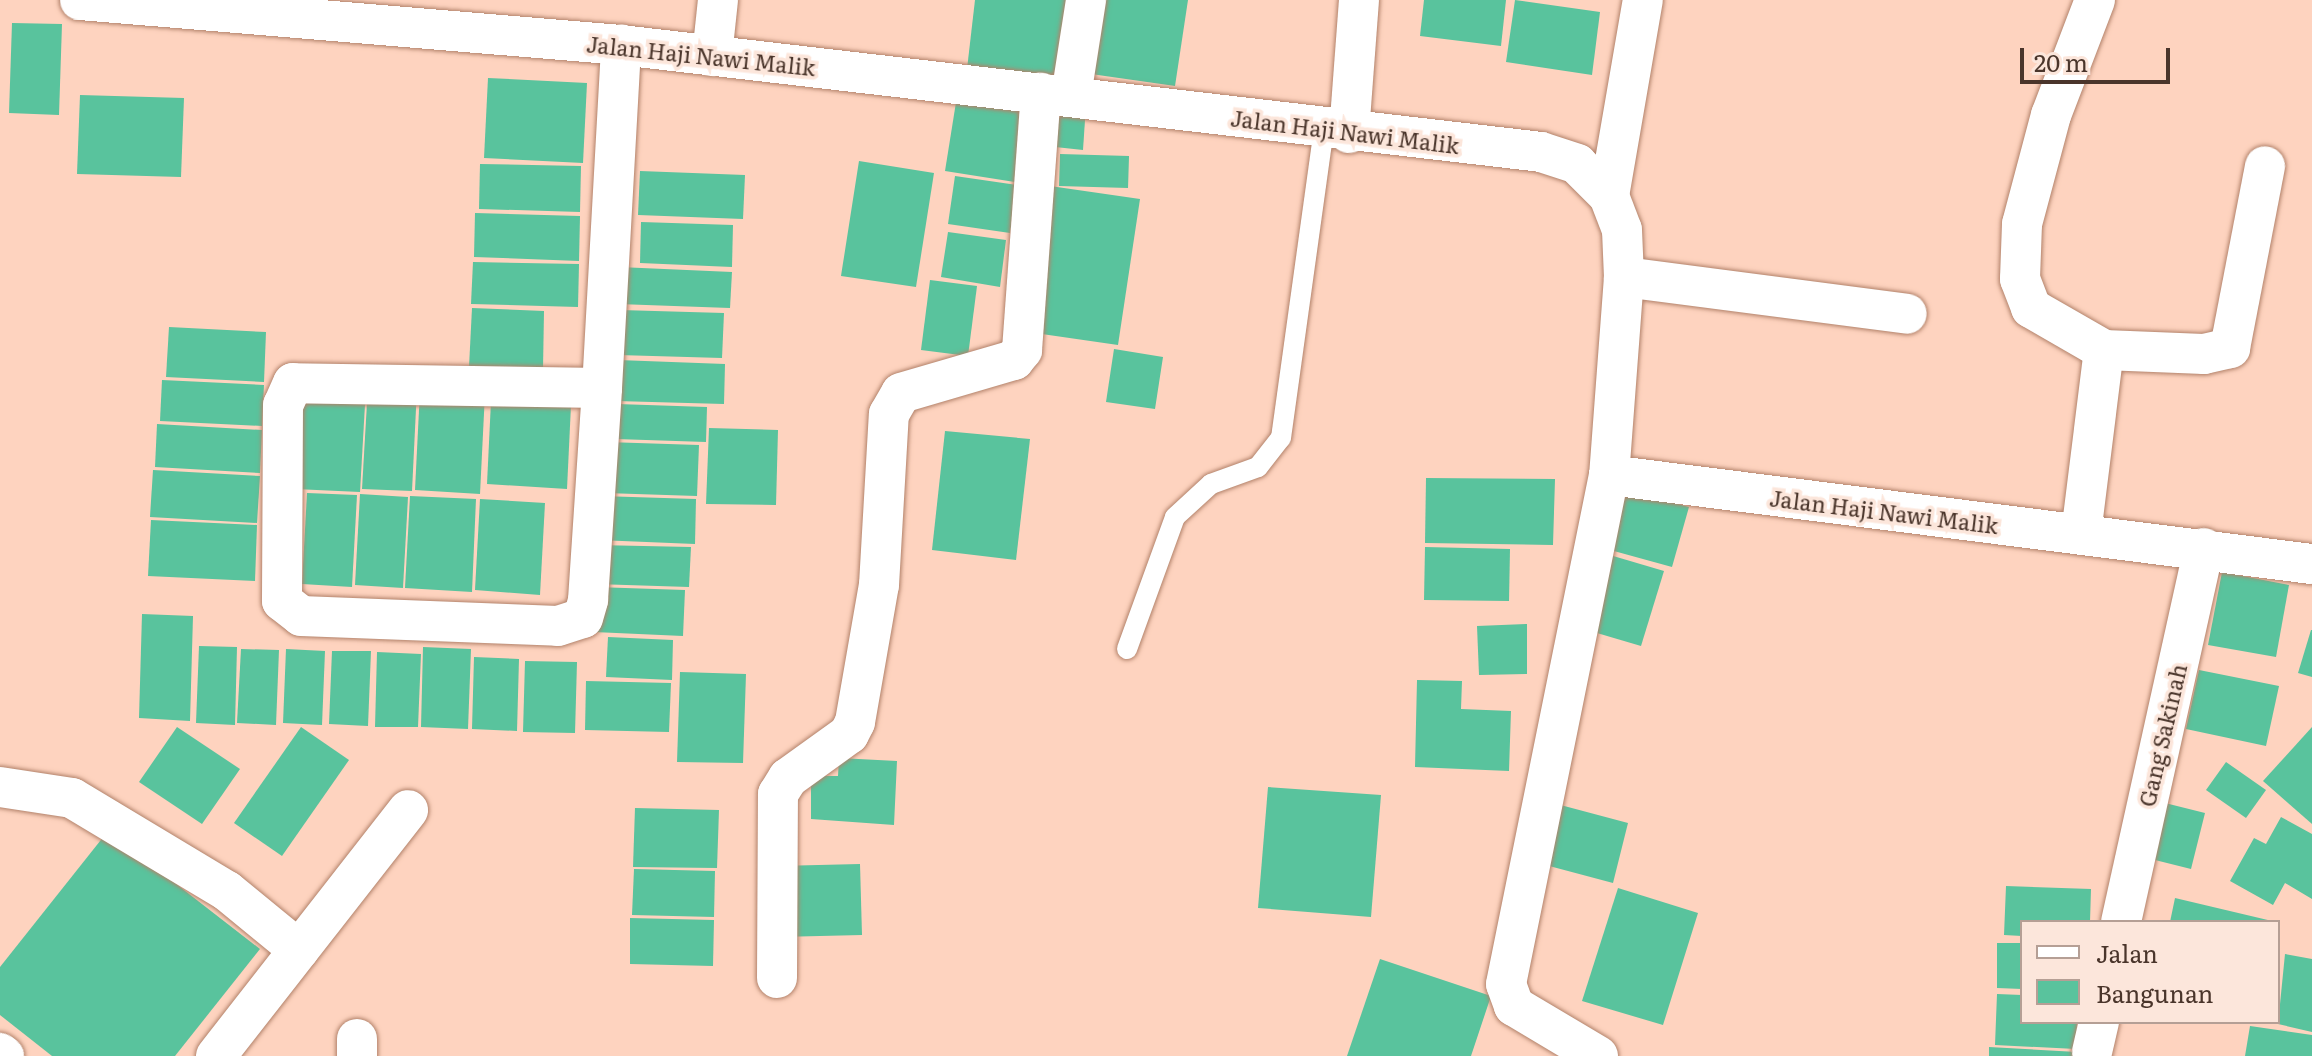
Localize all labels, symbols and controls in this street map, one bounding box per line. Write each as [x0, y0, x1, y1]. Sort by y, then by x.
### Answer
street label: Jalan Haji Nawi Malik [585, 30, 817, 80]
scale bar [2024, 32, 2174, 82]
text: 20 m [2034, 44, 2088, 79]
street label: Jalan Haji Nawi Malik [1229, 104, 1461, 158]
street label: Jalan Haji Nawi Malik [1768, 484, 2000, 538]
street label: Gang Sakinah [2133, 661, 2191, 809]
legend [2020, 920, 2280, 1024]
text: Jalan [2096, 935, 2158, 970]
text: Bangunan [2096, 975, 2214, 1010]

